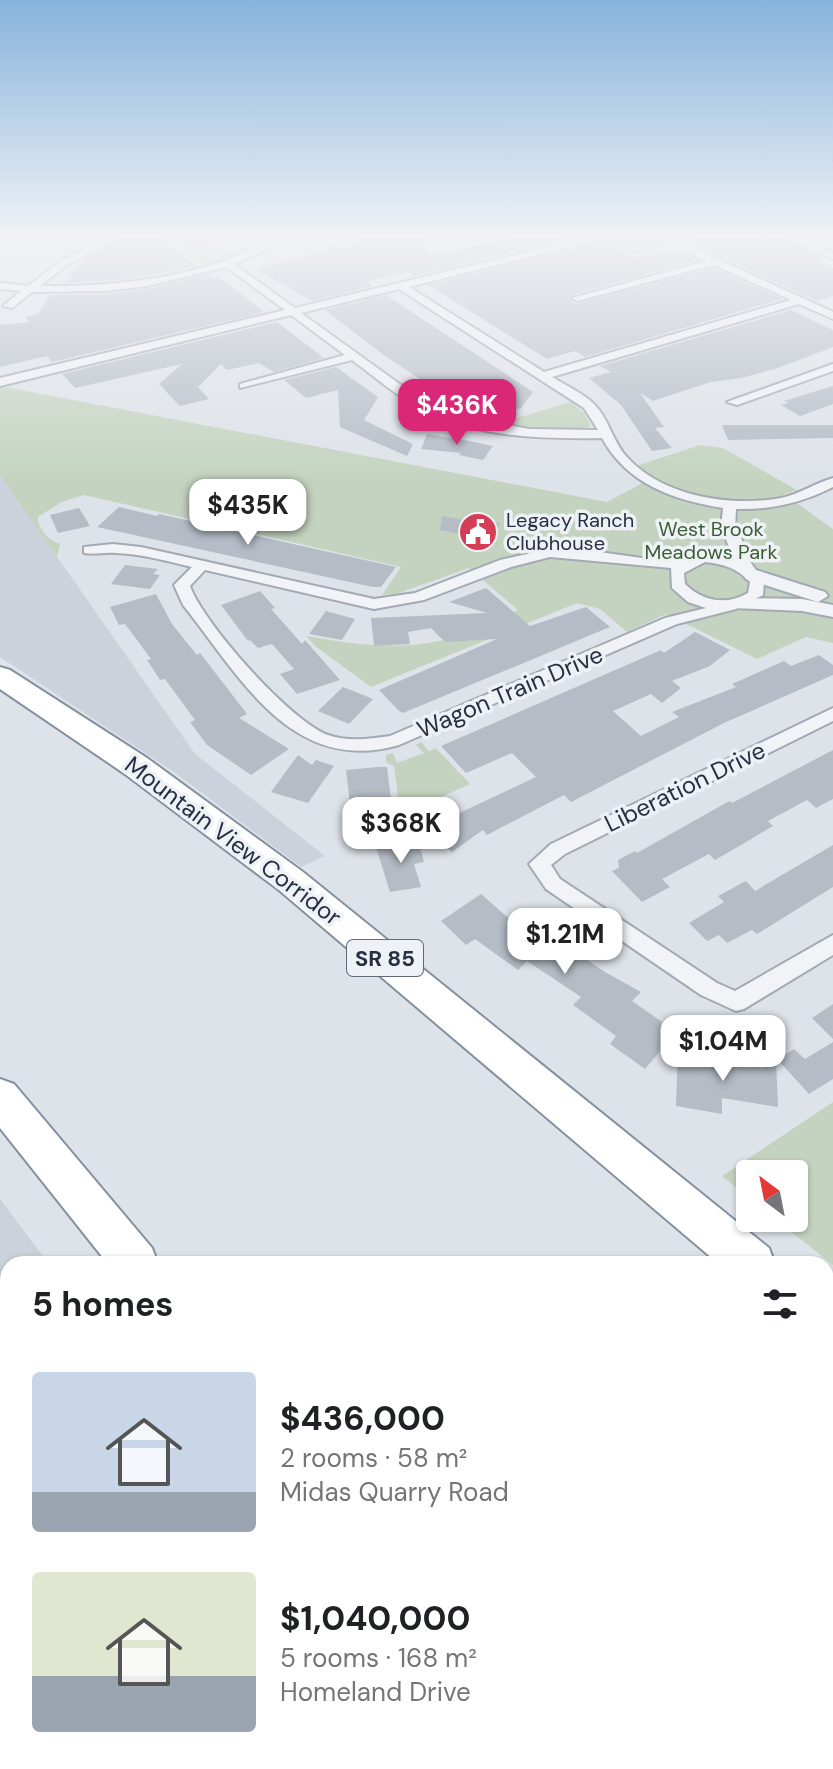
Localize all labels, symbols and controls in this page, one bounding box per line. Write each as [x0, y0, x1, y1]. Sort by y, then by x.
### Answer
pin: $436K [401, 379, 513, 447]
text: $436K [416, 388, 498, 422]
pin: $435K [192, 479, 304, 547]
text: $435K [207, 488, 289, 522]
place label: Legacy Ranch Clubhouse [506, 507, 634, 556]
public building icon: Legacy Ranch Clubhouse [457, 511, 499, 553]
park label: West Brook Meadows Park [644, 516, 778, 565]
street label: Wagon Train Drive [412, 638, 608, 745]
street label: Liberation Drive [599, 734, 770, 839]
street label: Mountain View Corridor [119, 749, 348, 932]
pin: $368K [345, 797, 457, 865]
text: $368K [360, 806, 442, 840]
pin: $1.21M [500, 908, 630, 976]
text: $1.21M [525, 917, 605, 951]
road number: SR 85 [347, 940, 423, 976]
pin: $1.04M [658, 1015, 788, 1083]
text: $1.04M [679, 1024, 767, 1058]
north arrow [736, 1160, 808, 1232]
map controls [736, 1160, 808, 1232]
text: 5 homes [32, 1282, 173, 1327]
icon: filters [758, 1282, 802, 1326]
text: $436,000 [280, 1396, 445, 1441]
icon: home [96, 1404, 192, 1500]
text: 2 rooms · 58 m² [280, 1441, 467, 1475]
text: Midas Quarry Road [280, 1475, 509, 1509]
text: $1,040,000 [280, 1596, 470, 1641]
icon: home [96, 1604, 192, 1700]
text: 5 rooms · 168 m² [280, 1641, 477, 1675]
text: Homeland Drive [280, 1675, 471, 1709]

